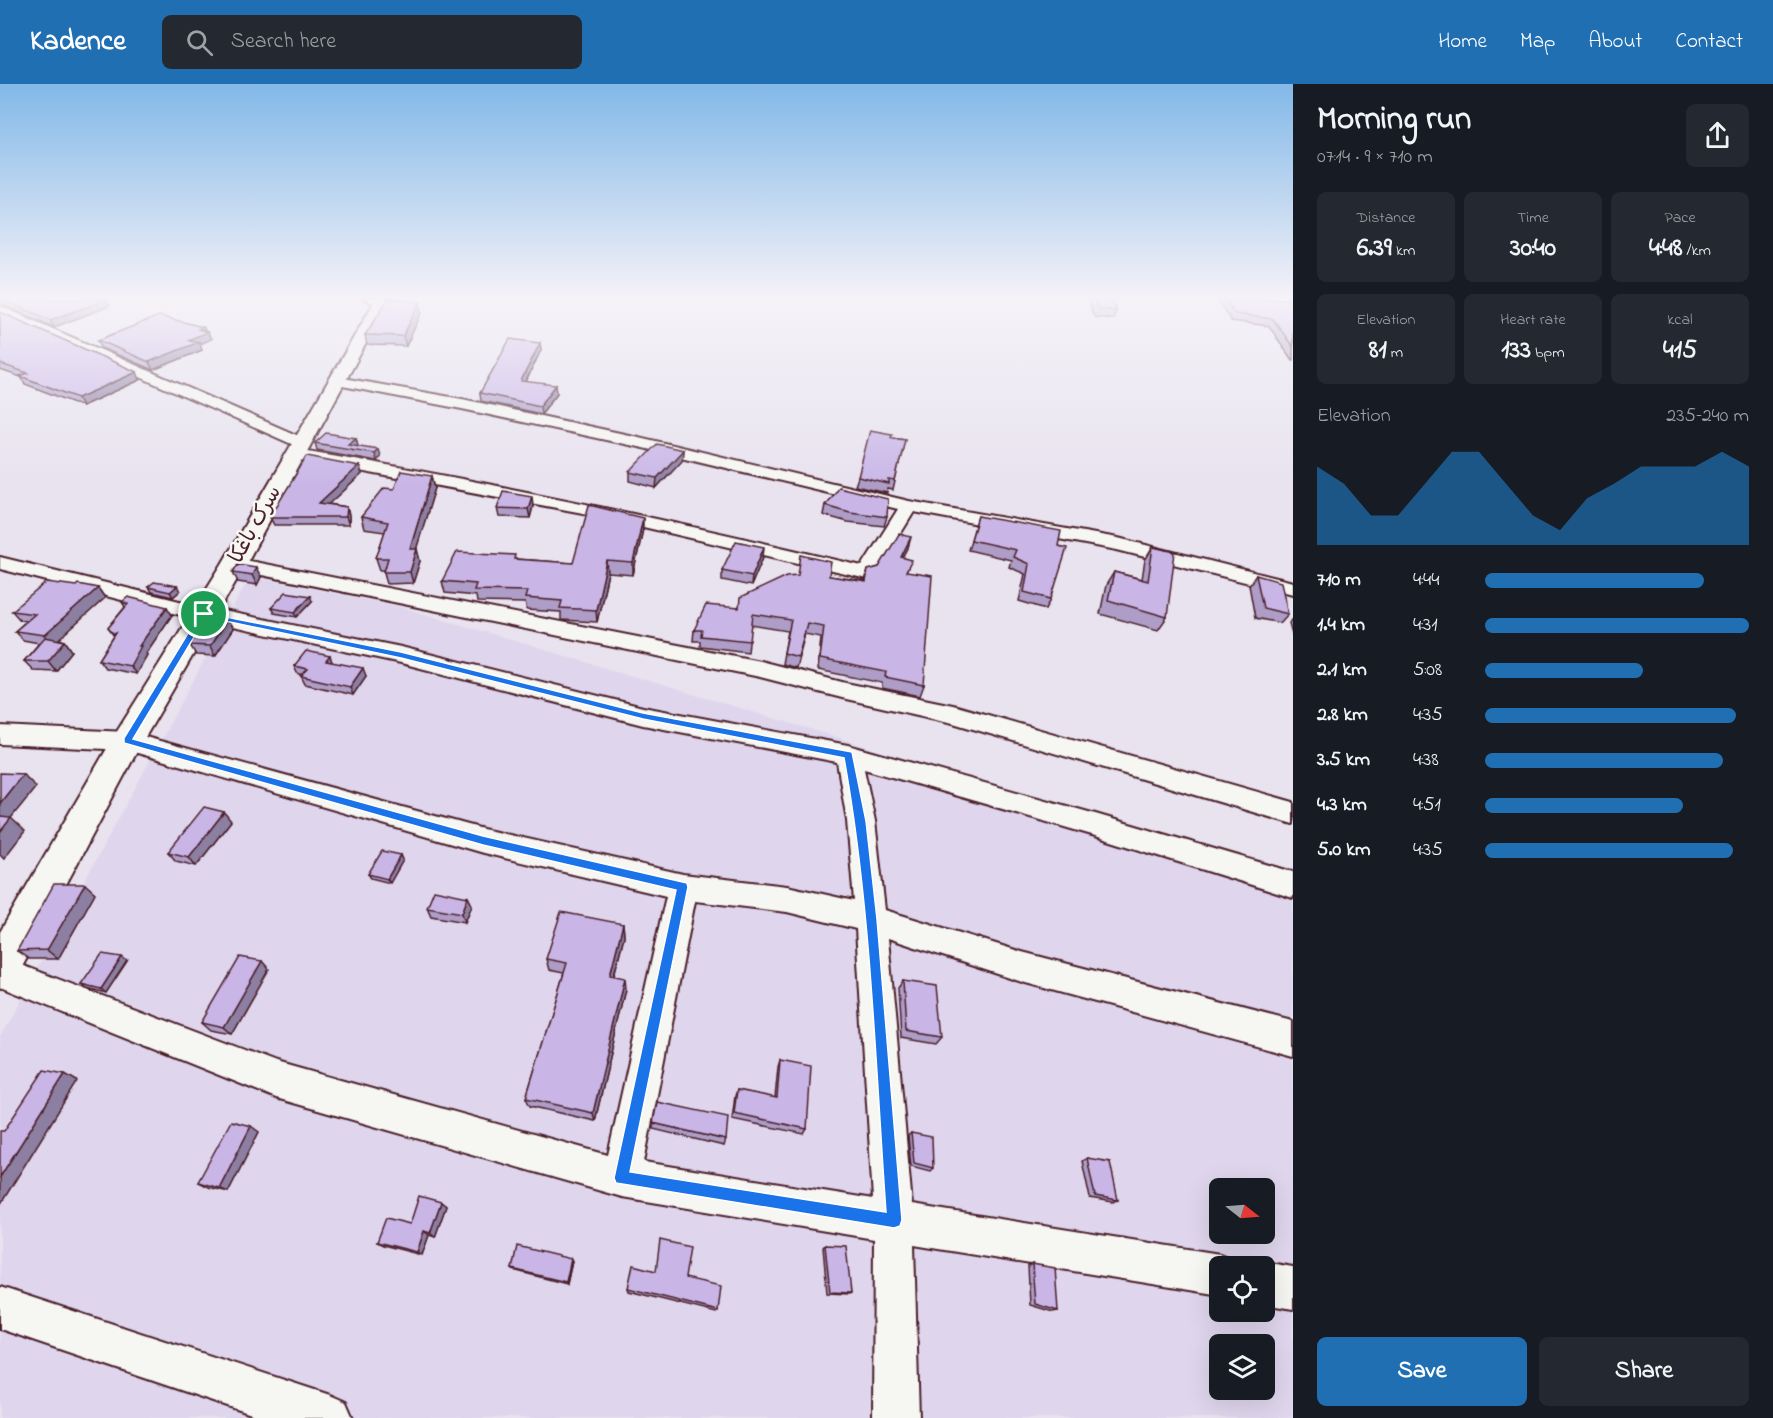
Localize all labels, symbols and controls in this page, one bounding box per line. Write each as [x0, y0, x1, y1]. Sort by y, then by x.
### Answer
search box [162, 15, 582, 69]
text: Kadence [30, 22, 126, 63]
icon: search [183, 26, 216, 59]
text: Search here [231, 26, 336, 58]
text: Home [1438, 27, 1487, 57]
text: Map [1520, 27, 1555, 57]
text: About [1588, 27, 1642, 57]
text: Contact [1675, 27, 1743, 57]
text: Morning run [1317, 96, 1471, 144]
button: share [1686, 104, 1749, 167]
text: 07:14 · 9 × 710 m [1317, 143, 1433, 172]
text: Distance [1357, 206, 1415, 230]
text: Time [1517, 206, 1549, 230]
text: Pace [1664, 206, 1696, 230]
text: 6.39 [1357, 230, 1392, 268]
text: 30:40 [1510, 230, 1556, 268]
text: 4:48 [1649, 230, 1683, 268]
text: km [1392, 239, 1415, 263]
text: /km [1683, 239, 1711, 263]
text: Elevation [1357, 308, 1415, 332]
text: Heart rate [1500, 308, 1566, 332]
text: kcal [1667, 308, 1693, 332]
text: 81 [1369, 332, 1387, 370]
text: 133 [1501, 332, 1531, 370]
text: 415 [1663, 332, 1697, 370]
text: m [1387, 341, 1403, 365]
text: bpm [1531, 341, 1565, 365]
text: Elevation [1317, 402, 1391, 431]
text: 235–240 m [1666, 402, 1749, 431]
street label: سرک باغکا [222, 481, 290, 569]
text: 710 m [1317, 566, 1361, 595]
text: 4:44 [1413, 566, 1439, 595]
pin [178, 588, 229, 639]
icon: arrive [187, 597, 220, 630]
text: 1.4 km [1317, 611, 1365, 640]
text: 4:31 [1413, 611, 1438, 640]
text: 2.1 km [1317, 656, 1367, 685]
text: 5:08 [1413, 656, 1442, 685]
text: 2.8 km [1317, 701, 1368, 730]
text: 4:35 [1413, 701, 1443, 730]
text: 3.5 km [1317, 746, 1370, 775]
text: 4:38 [1413, 746, 1439, 775]
text: 4.3 km [1317, 791, 1367, 820]
text: 4:51 [1413, 791, 1441, 820]
text: 5.0 km [1317, 836, 1370, 865]
text: 4:35 [1413, 836, 1443, 865]
north arrow [1209, 1178, 1275, 1244]
map controls [1209, 1178, 1275, 1400]
button: locate [1209, 1256, 1275, 1322]
button: layers [1209, 1334, 1275, 1400]
button: Save [1317, 1337, 1527, 1406]
button: Share [1539, 1337, 1749, 1406]

